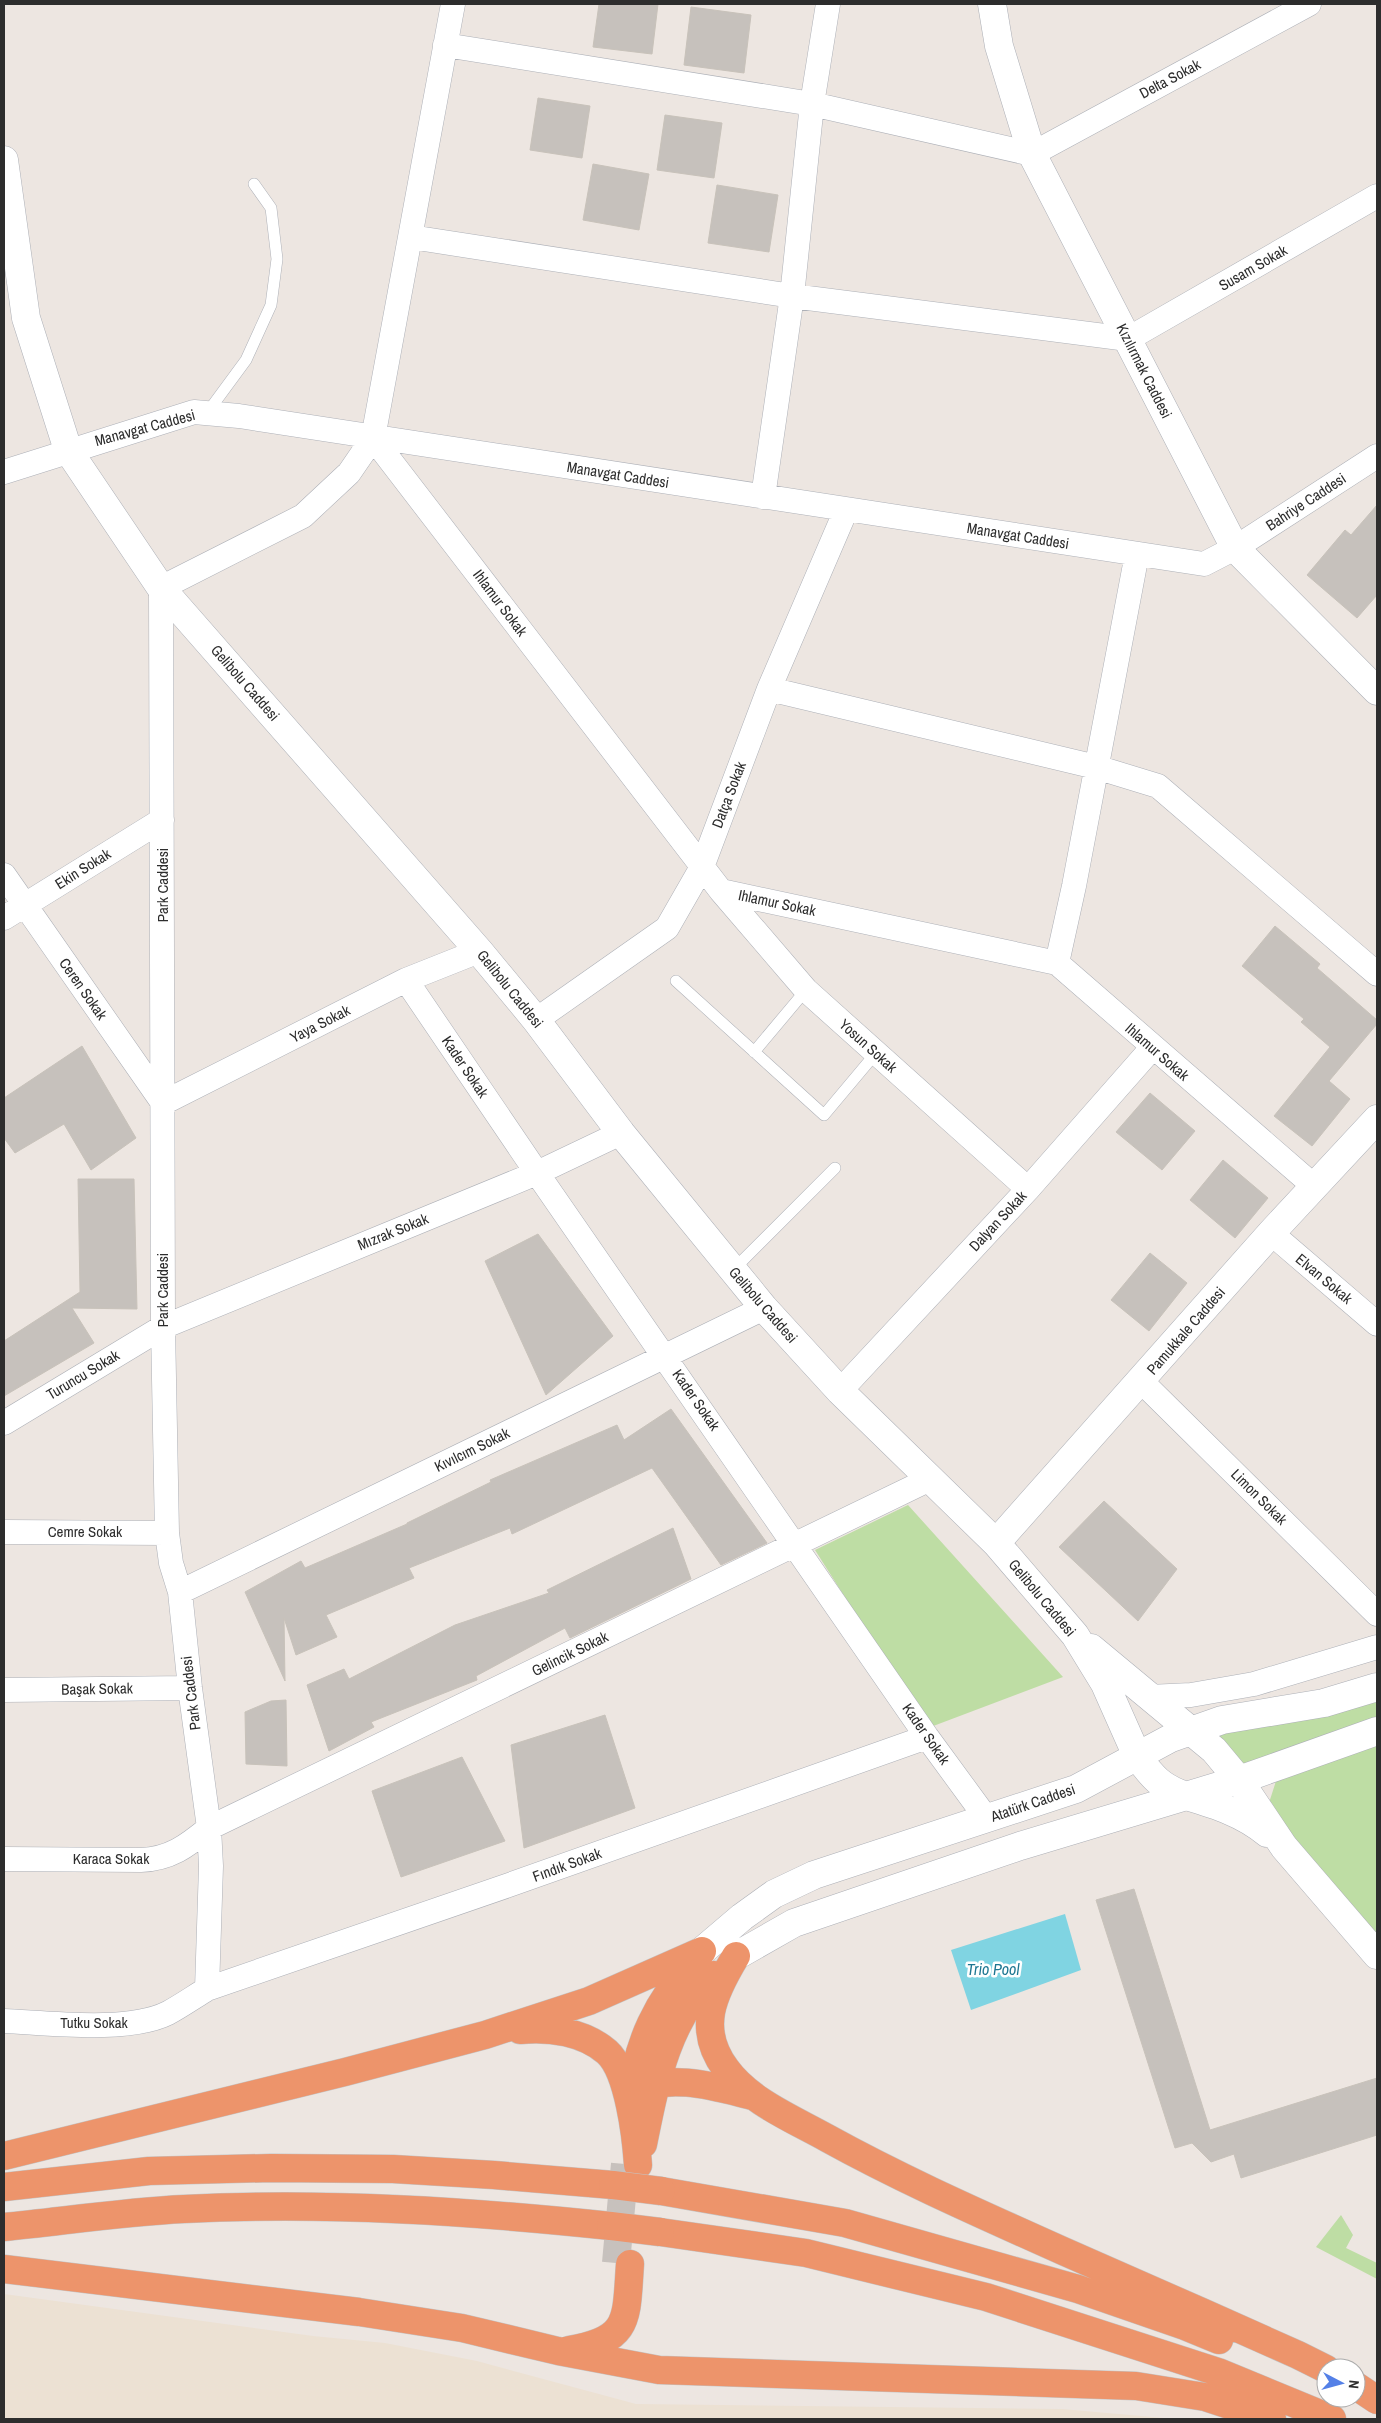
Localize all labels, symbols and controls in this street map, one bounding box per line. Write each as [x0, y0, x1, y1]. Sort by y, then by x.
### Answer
street label: Delta Sokak [1136, 53, 1205, 103]
street label: Susam Sokak [1215, 239, 1292, 296]
street label: Kızılırmak Caddesi [1112, 320, 1177, 422]
street label: Manavgat Caddesi [92, 404, 197, 451]
street label: Manavgat Caddesi [565, 456, 671, 493]
street label: Bahriye Caddesi [1262, 468, 1350, 535]
street label: Manavgat Caddesi [965, 517, 1071, 554]
street label: Ihlamur Sokak [468, 565, 533, 641]
street label: Gelibolu Caddesi [206, 640, 284, 725]
street label: Datça Sokak [706, 758, 751, 831]
street label: Ekin Sokak [51, 843, 115, 894]
street label: Park Caddesi [152, 848, 173, 922]
street label: Ihlamur Sokak [736, 884, 819, 921]
street label: Gelibolu Caddesi [472, 945, 548, 1032]
street label: Ceren Sokak [54, 954, 113, 1025]
street label: Yaya Sokak [286, 999, 354, 1048]
street label: Yosun Sokak [835, 1014, 903, 1078]
street label: Ihlamur Sokak [1121, 1018, 1195, 1086]
street label: Kader Sokak [437, 1032, 494, 1102]
street label: Dalyan Sokak [964, 1185, 1032, 1256]
street label: Mızrak Sokak [354, 1208, 432, 1255]
street label: Elvan Sokak [1291, 1249, 1358, 1309]
street label: Park Caddesi [152, 1253, 173, 1327]
street label: Gelibolu Caddesi [724, 1262, 802, 1347]
street label: Pamukkale Caddesi [1142, 1282, 1230, 1379]
street label: Turuncu Sokak [42, 1344, 124, 1405]
street label: Kader Sokak [668, 1365, 726, 1435]
street label: Kıvılcım Sokak [431, 1422, 514, 1477]
street label: Limon Sokak [1227, 1464, 1293, 1530]
street label: Cemre Sokak [48, 1521, 123, 1542]
street label: Gelibolu Caddesi [1004, 1555, 1081, 1641]
street label: Gelincik Sokak [528, 1626, 612, 1681]
street label: Park Caddesi [176, 1655, 205, 1731]
street label: Başak Sokak [61, 1677, 134, 1700]
street label: Kader Sokak [898, 1699, 956, 1769]
street label: Atatürk Caddesi [987, 1778, 1078, 1827]
street label: Fındık Sokak [530, 1842, 605, 1887]
street label: Karaca Sokak [73, 1848, 150, 1869]
water label: Trio Pool [967, 1958, 1020, 1980]
street label: Tutku Sokak [60, 2012, 129, 2033]
north arrow [1316, 2358, 1366, 2408]
text: N [1345, 2379, 1363, 2389]

